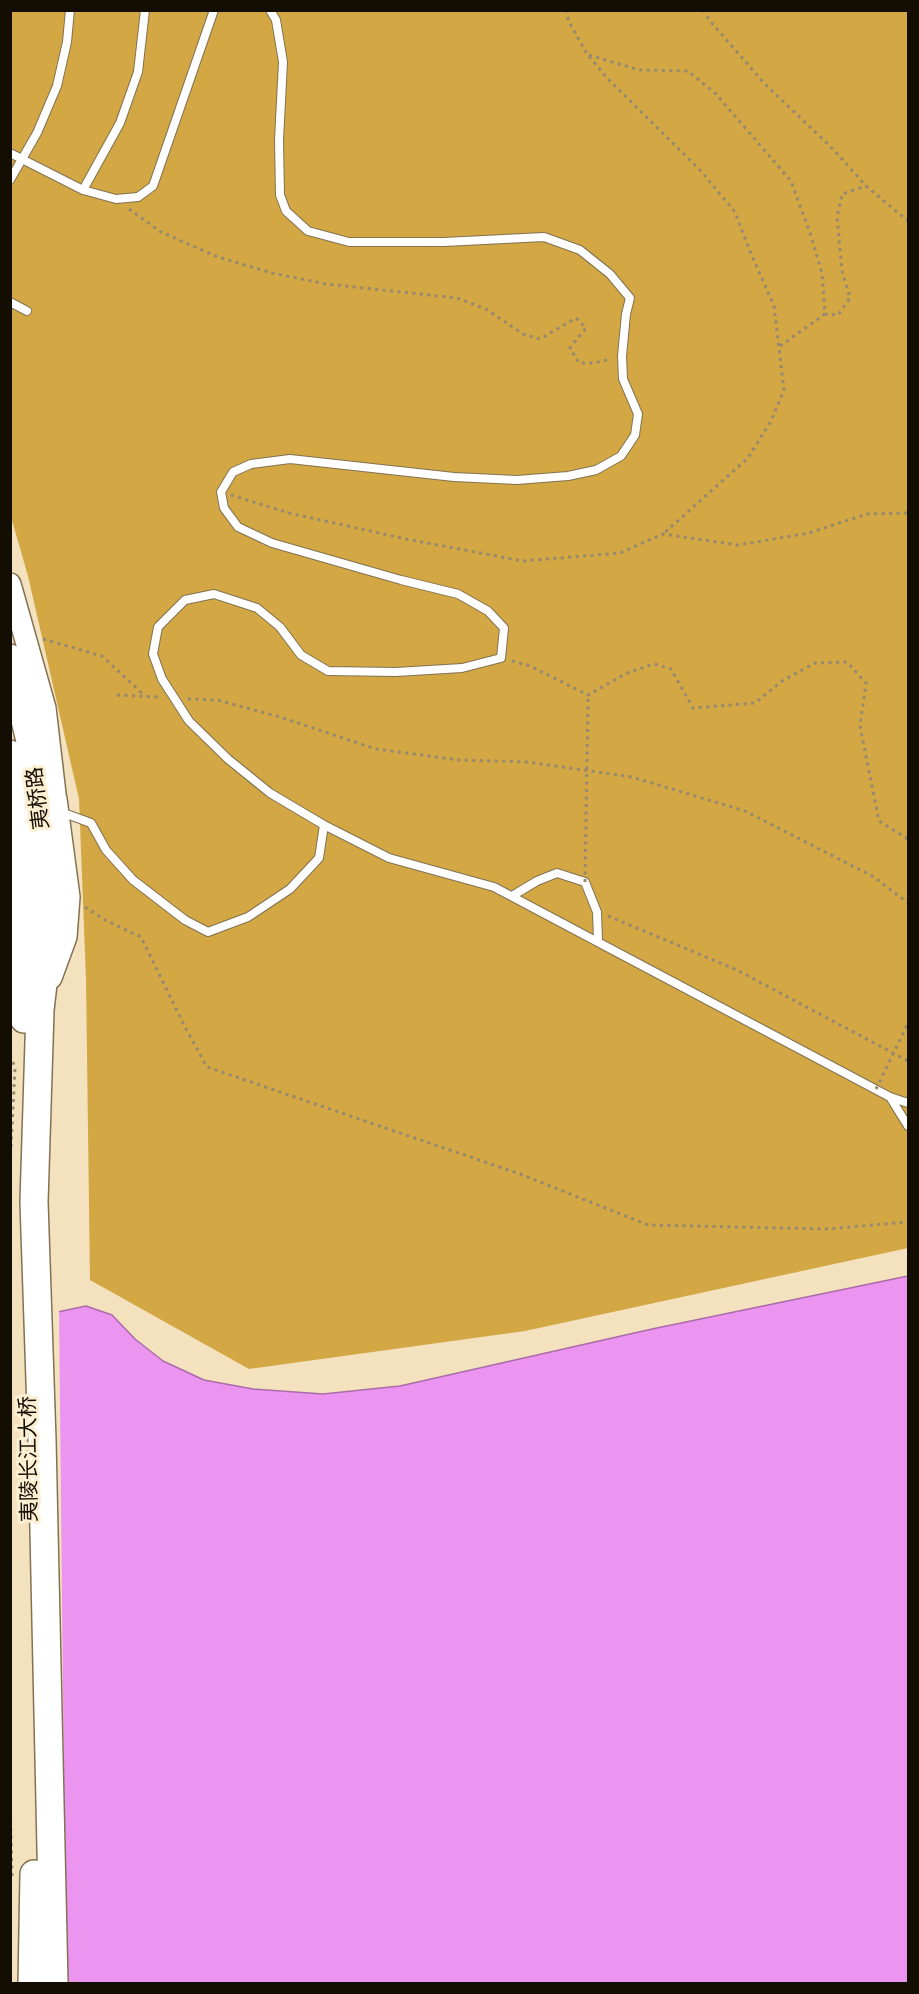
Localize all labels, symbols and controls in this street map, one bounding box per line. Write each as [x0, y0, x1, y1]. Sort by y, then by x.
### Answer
street label: 夷桥路 [23, 765, 55, 831]
street label: 夷陵长江大桥 [16, 1396, 44, 1522]

